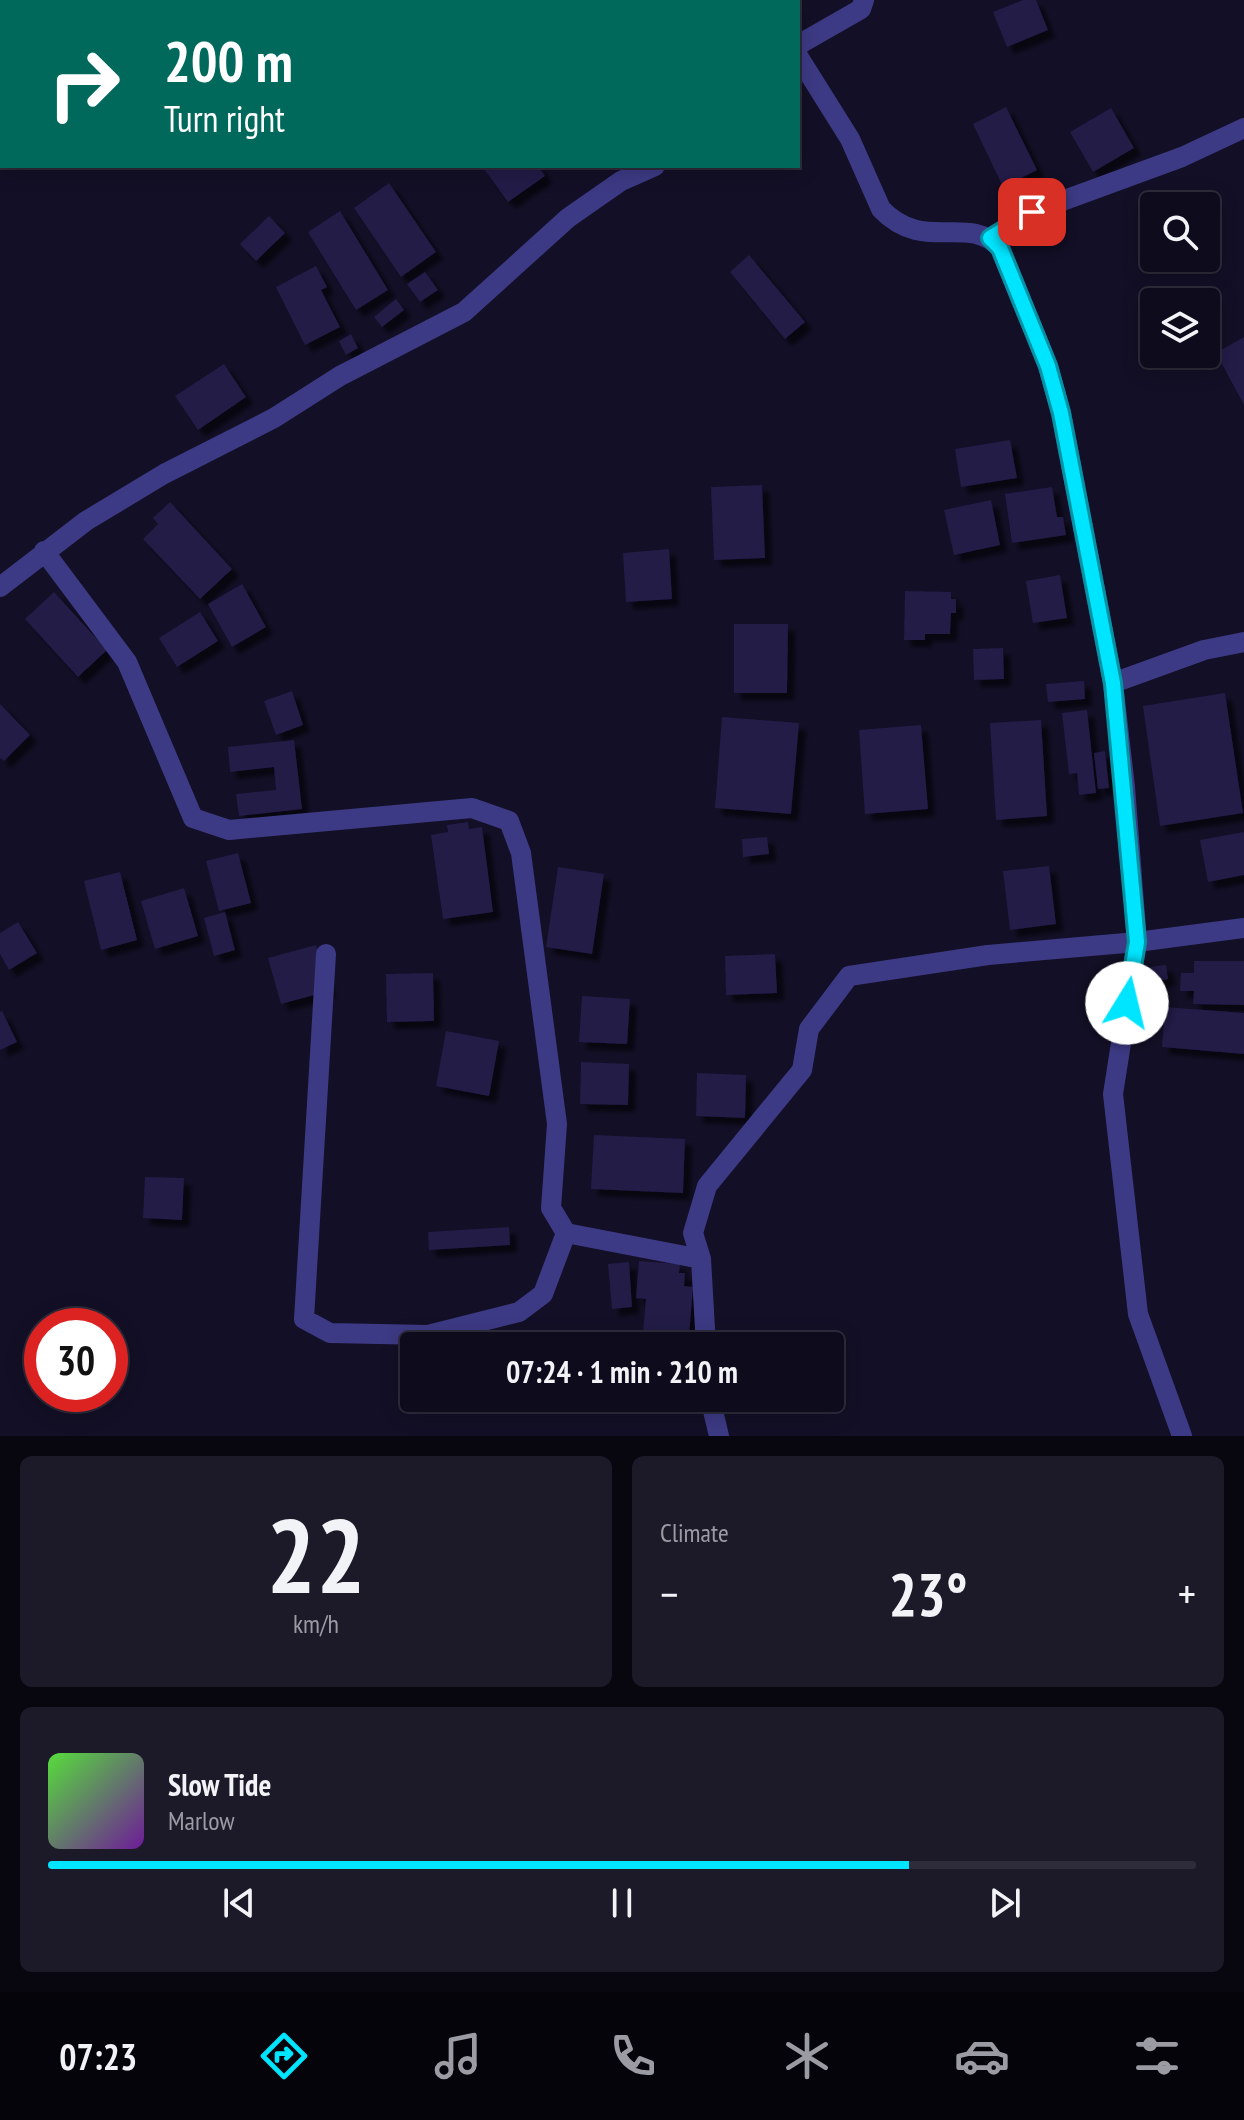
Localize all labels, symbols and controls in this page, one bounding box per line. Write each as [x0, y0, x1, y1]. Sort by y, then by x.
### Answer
text: 200 m [164, 25, 293, 97]
icon: right [32, 32, 136, 136]
text: Turn right [164, 95, 285, 142]
pin [998, 178, 1066, 246]
icon: arrive [1010, 190, 1054, 234]
map controls [1140, 192, 1220, 368]
button: search [1140, 192, 1220, 272]
button: layers [1140, 288, 1220, 368]
position arrow [1085, 961, 1169, 1045]
speed limit sign: 30 [24, 1308, 128, 1412]
text: 07:24 · 1 min · 210 m [506, 1352, 738, 1391]
text: 22 [266, 1487, 366, 1622]
text: Climate [660, 1516, 729, 1549]
text: 23° [888, 1555, 968, 1633]
text: − [660, 1565, 678, 1622]
text: + [1178, 1565, 1196, 1622]
text: km/h [293, 1607, 339, 1640]
text: Slow Tide [168, 1765, 271, 1804]
text: Marlow [168, 1804, 234, 1837]
icon: previous [217, 1881, 261, 1925]
icon: pause [600, 1881, 644, 1925]
icon: next [983, 1881, 1027, 1925]
icon: directions [256, 2028, 312, 2084]
icon: music [430, 2028, 486, 2084]
icon: phone [605, 2028, 661, 2084]
icon: climate [779, 2028, 835, 2084]
icon: car [954, 2028, 1010, 2084]
icon: filters [1129, 2028, 1185, 2084]
text: 07:23 [59, 2033, 137, 2080]

